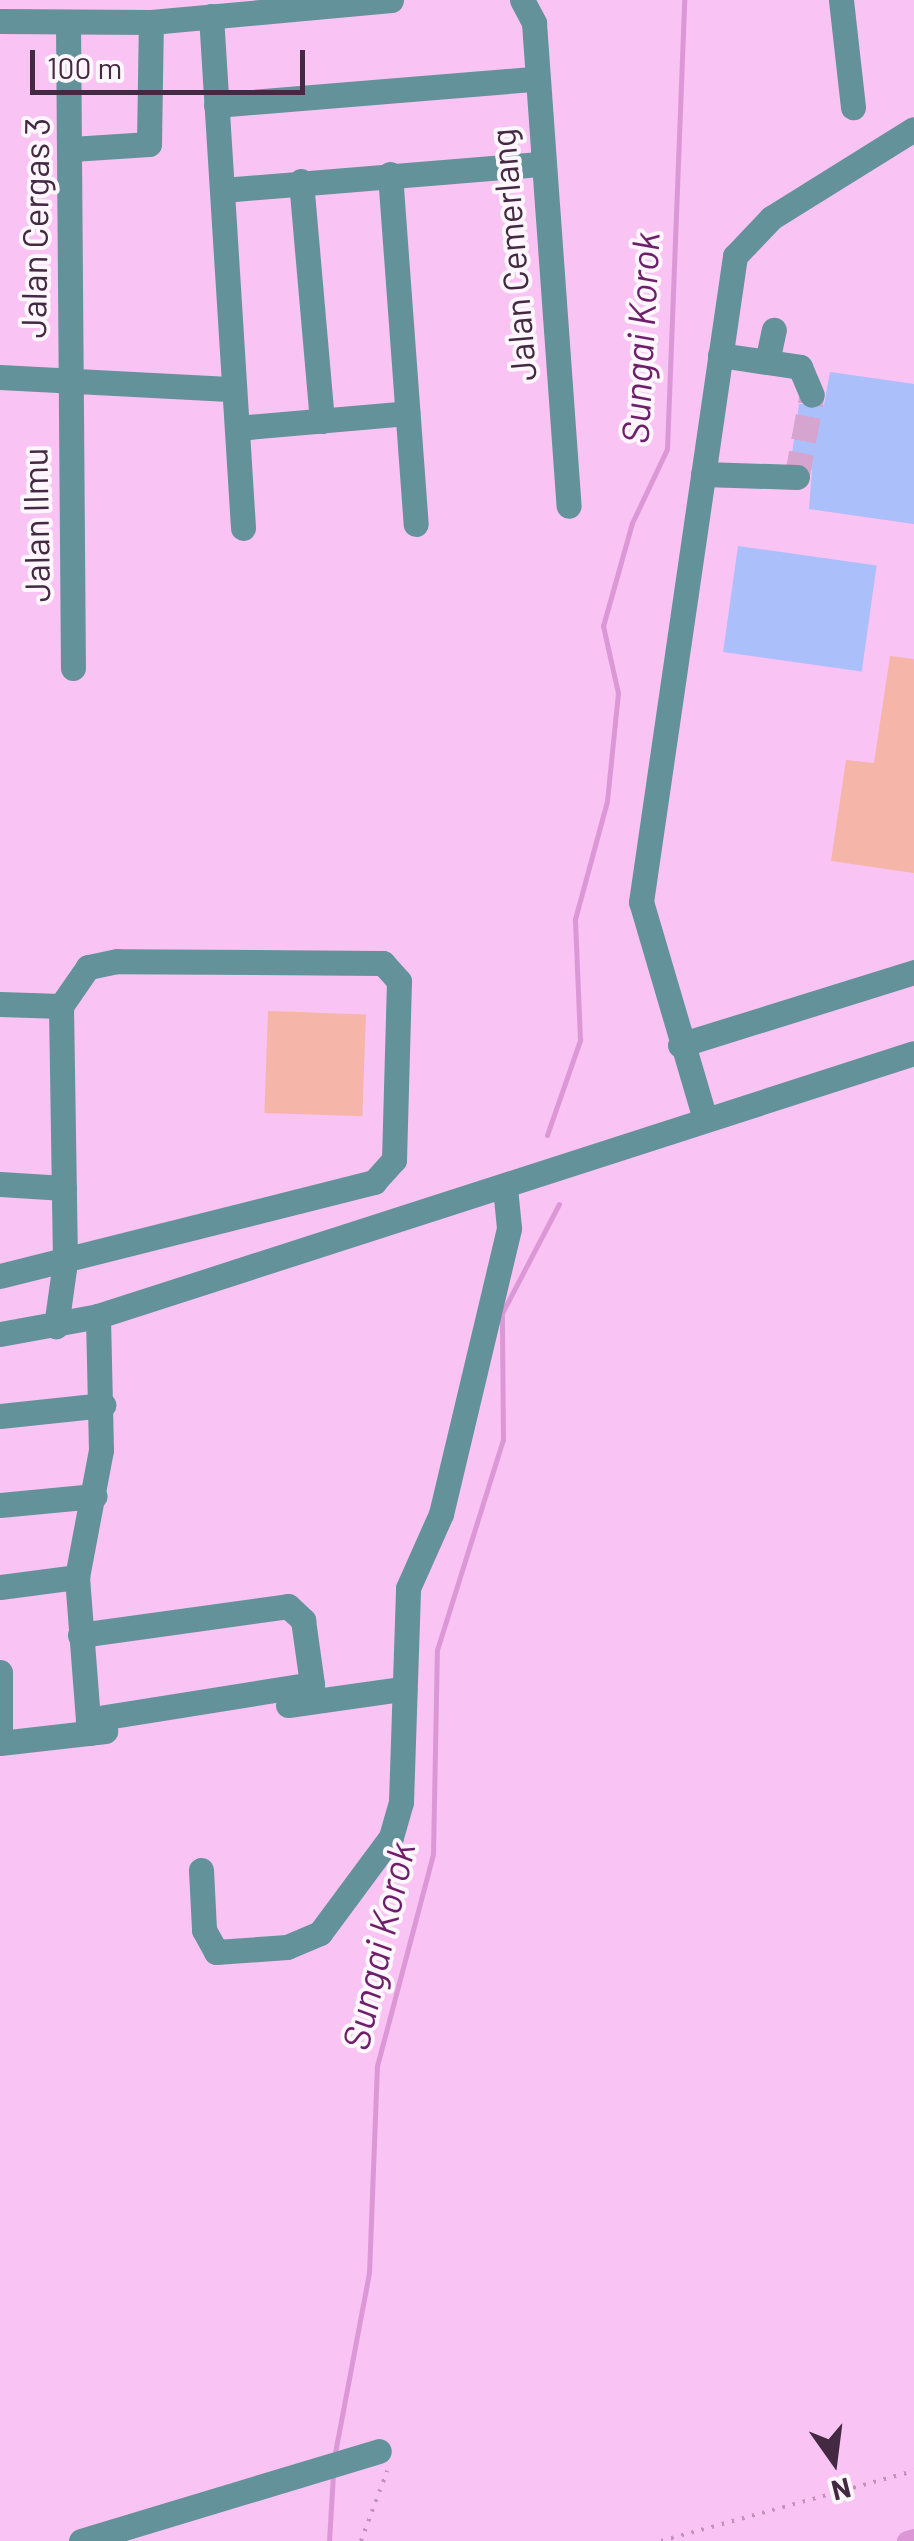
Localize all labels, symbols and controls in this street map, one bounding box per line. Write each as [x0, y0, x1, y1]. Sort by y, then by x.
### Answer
scale bar [35, 30, 310, 92]
text: 100 m [47, 49, 122, 85]
street label: Jalan Cergas 3 [11, 117, 57, 339]
street label: Jalan Cemerlang [480, 127, 544, 383]
water label: Sungai Korok [612, 231, 668, 445]
street label: Jalan Ilmu [13, 447, 57, 603]
water label: Sungai Korok [332, 1838, 424, 2054]
north arrow [784, 2411, 884, 2511]
text: N [828, 2471, 854, 2509]

